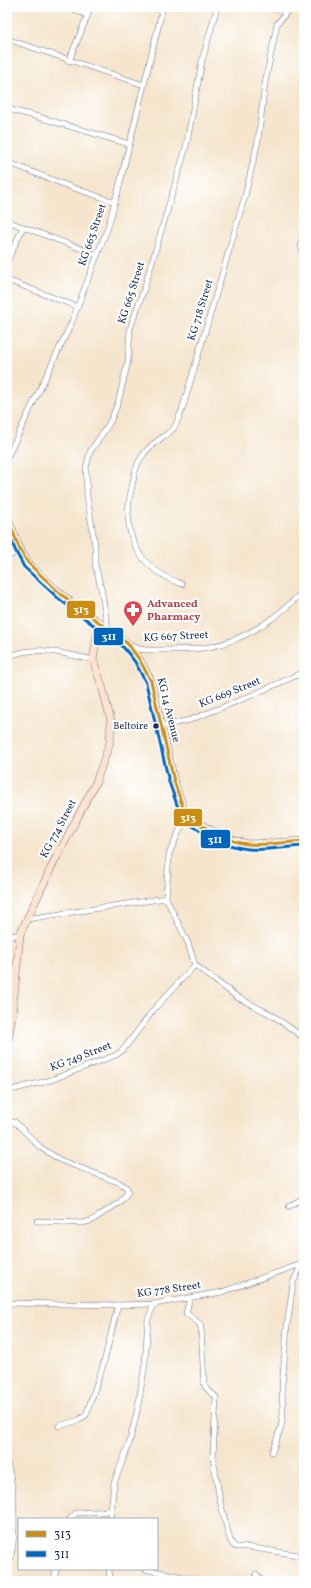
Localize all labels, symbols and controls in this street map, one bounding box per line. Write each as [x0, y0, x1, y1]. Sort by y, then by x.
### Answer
street label: KG 663 Street [75, 202, 111, 268]
street label: KG 665 Street [115, 260, 149, 326]
street label: KG 718 Street [185, 277, 218, 343]
place label: Advanced Pharmacy [147, 597, 201, 625]
pharmacy icon: Advanced Pharmacy [122, 599, 144, 627]
line badge: 313 [66, 600, 96, 619]
text: 313 [73, 603, 89, 618]
line badge: 311 [93, 627, 124, 646]
street label: KG 667 Street [143, 628, 209, 646]
text: 311 [102, 630, 116, 645]
street label: KG 669 Street [197, 674, 263, 712]
street label: KG 14 Avenue [153, 676, 183, 744]
place label: Beltoire [113, 719, 148, 733]
marker: Beltoire [151, 721, 161, 731]
street label: KG 774 Street [37, 797, 81, 861]
line badge: 313 [173, 808, 203, 827]
text: 313 [180, 811, 196, 826]
line badge: 311 [200, 829, 231, 849]
text: 311 [208, 833, 222, 848]
street label: KG 749 Street [48, 1038, 114, 1076]
street label: KG 778 Street [136, 1278, 202, 1302]
legend [18, 1518, 158, 1570]
text: 313 [54, 1527, 71, 1543]
text: 311 [54, 1547, 69, 1563]

